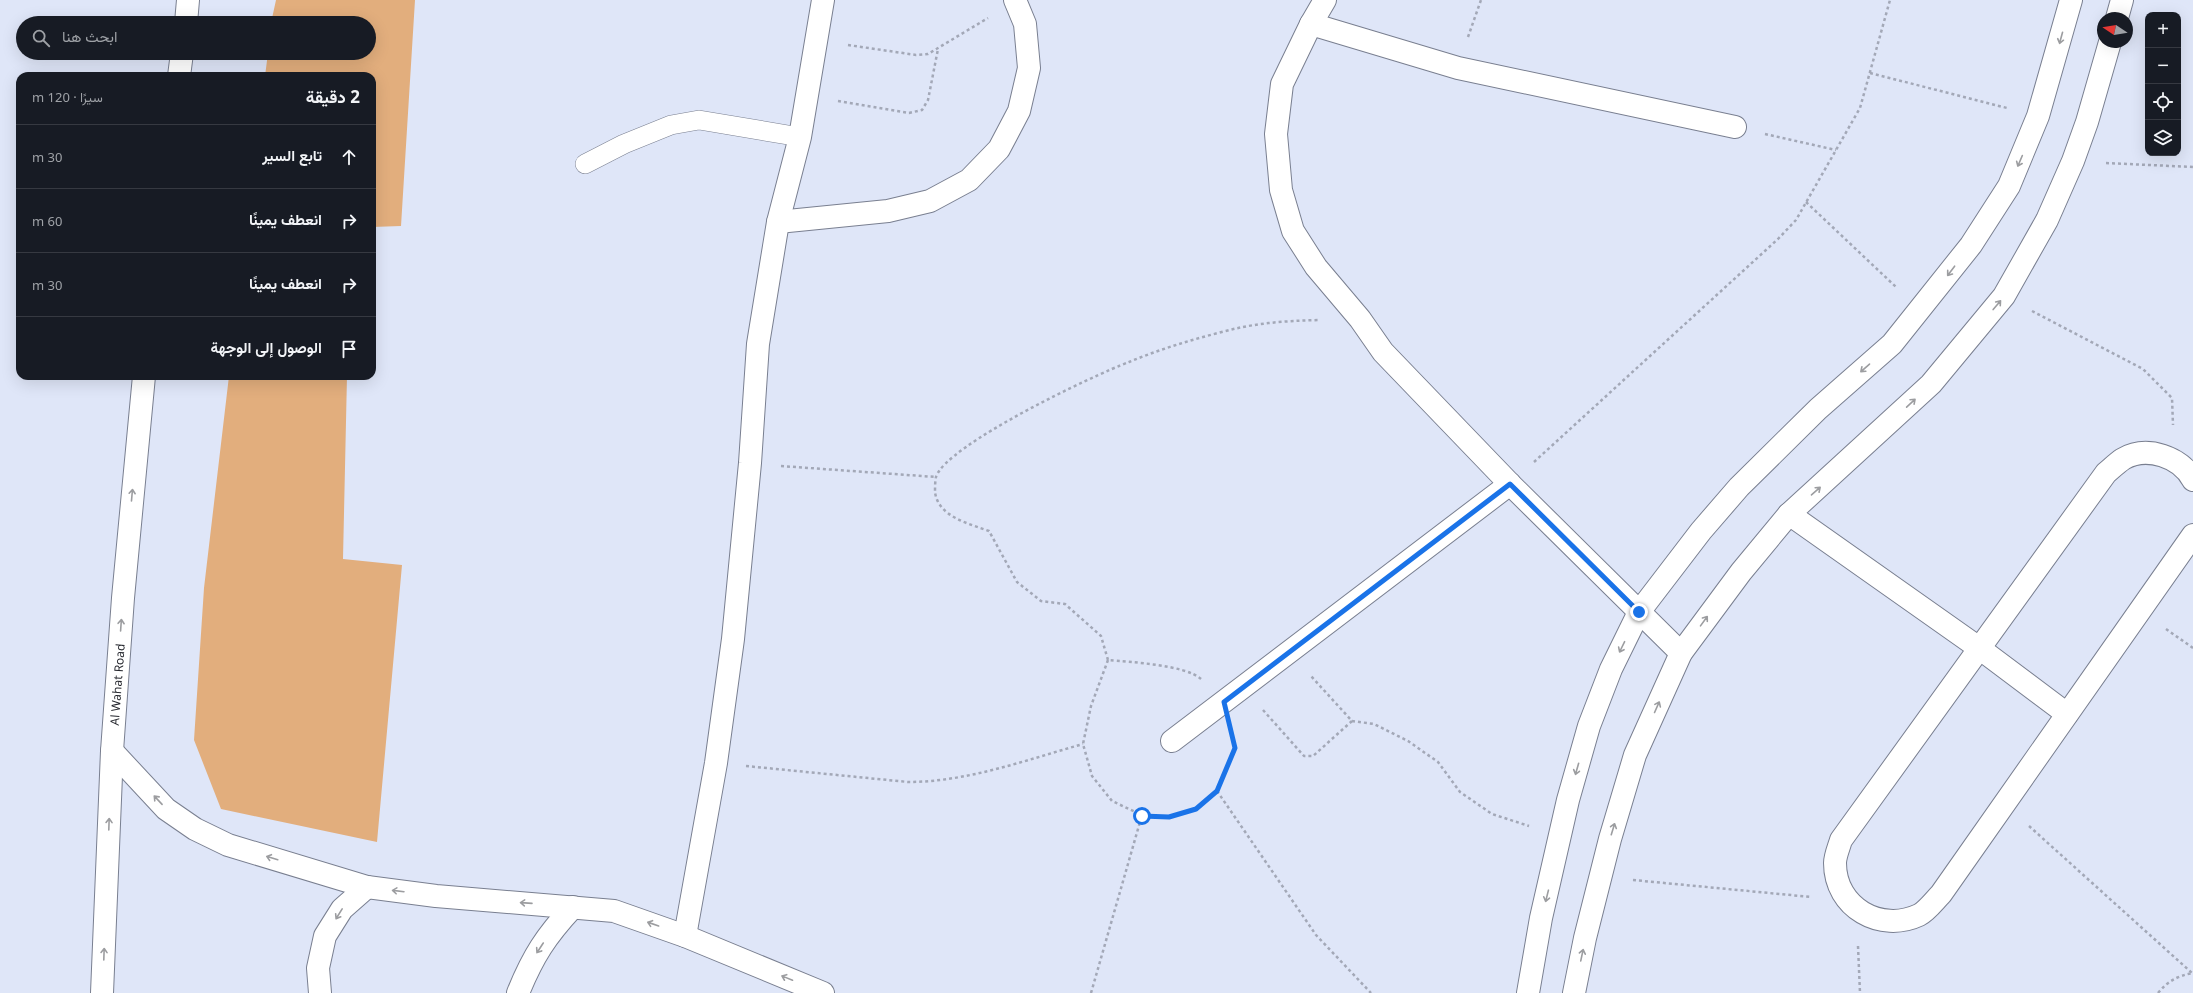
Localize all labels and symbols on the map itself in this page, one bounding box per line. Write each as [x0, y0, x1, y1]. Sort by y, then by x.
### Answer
north arrow [2097, 12, 2133, 48]
one-way arrow [2056, 31, 2064, 44]
one-way arrow [2015, 154, 2023, 166]
one-way arrow [1947, 265, 1955, 276]
one-way arrow [1992, 300, 2001, 310]
one-way arrow [1860, 363, 1871, 372]
one-way arrow [1906, 398, 1916, 407]
one-way arrow [1810, 486, 1821, 495]
one-way arrow [128, 489, 136, 502]
route end [1630, 603, 1648, 621]
one-way arrow [1700, 616, 1709, 627]
one-way arrow [118, 619, 125, 632]
one-way arrow [1618, 641, 1625, 653]
street label: Al Wahat Road [105, 643, 128, 726]
one-way arrow [1654, 701, 1661, 713]
one-way arrow [1573, 762, 1580, 775]
one-way arrow [153, 795, 163, 805]
route start [1133, 807, 1151, 825]
one-way arrow [105, 818, 113, 831]
one-way arrow [1610, 822, 1617, 835]
one-way arrow [266, 854, 279, 861]
one-way arrow [392, 887, 405, 895]
one-way arrow [1542, 889, 1550, 902]
one-way arrow [520, 900, 533, 907]
one-way arrow [335, 908, 343, 919]
one-way arrow [647, 920, 660, 927]
one-way arrow [536, 942, 544, 953]
one-way arrow [100, 948, 107, 961]
one-way arrow [1578, 949, 1586, 962]
one-way arrow [781, 974, 793, 981]

